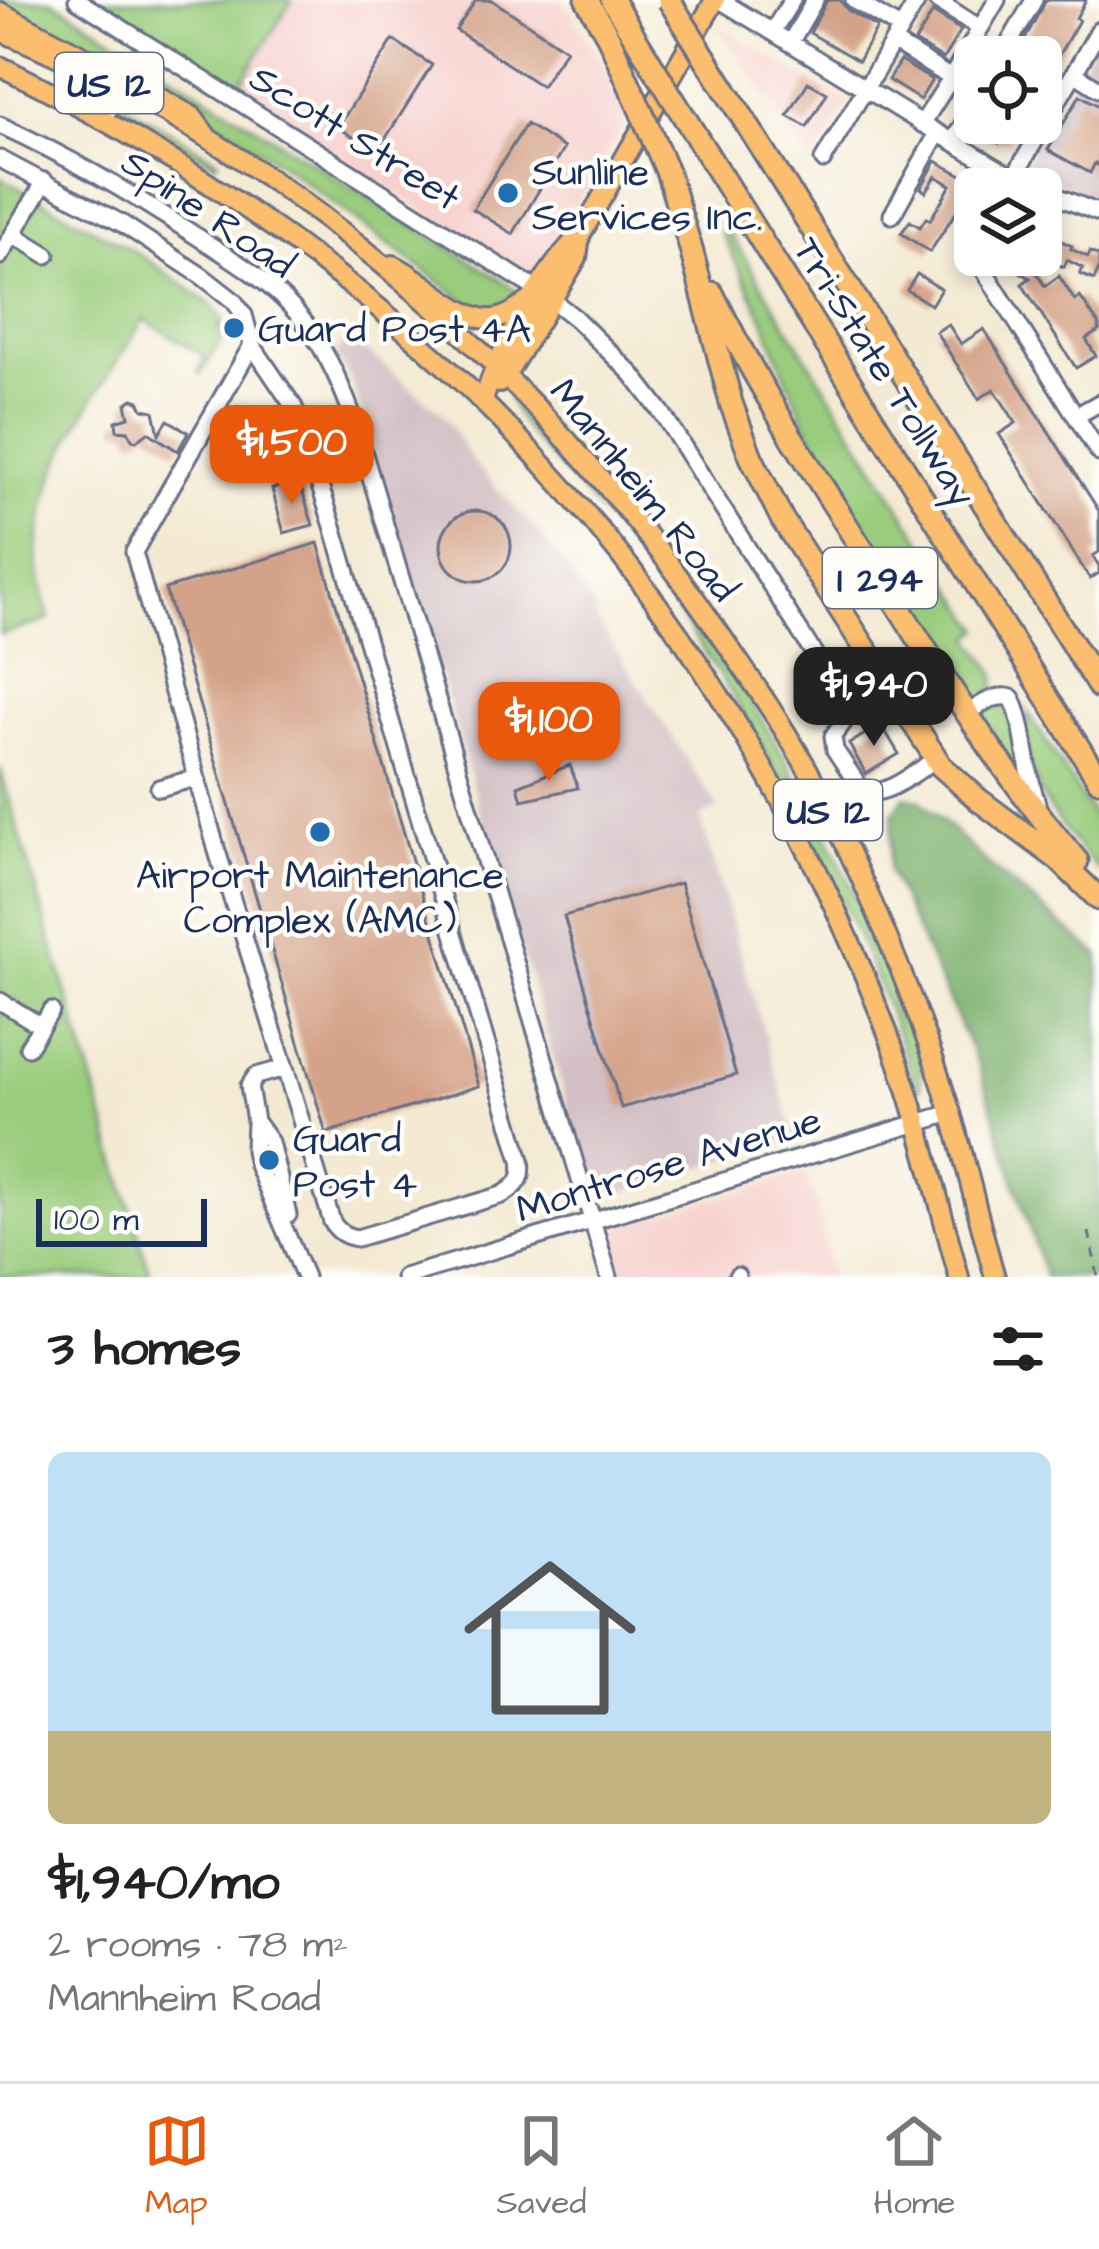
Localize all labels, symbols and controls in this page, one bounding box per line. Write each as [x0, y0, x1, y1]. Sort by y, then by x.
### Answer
map controls [954, 36, 1062, 276]
button: locate [954, 36, 1062, 144]
street label: Scott Street [239, 52, 470, 225]
road number: US 12 [55, 53, 163, 113]
street label: Spine Road [110, 137, 305, 292]
place label: Sunline Services Inc. [532, 147, 762, 246]
button: layers [954, 168, 1062, 276]
marker: Sunline Services Inc. [495, 180, 521, 206]
street label: Tri-State Tollway [778, 228, 988, 518]
place label: Guard Post 4A [258, 304, 531, 358]
marker: Guard Post 4A [221, 315, 247, 341]
street label: Mannheim Road [536, 368, 750, 614]
pin: $1,500 [194, 405, 390, 507]
text: $1,500 [237, 417, 347, 471]
road number: I 294 [823, 548, 937, 608]
pin: $1,940 [776, 647, 972, 749]
text: $1,940 [821, 659, 927, 713]
pin: $1,100 [451, 682, 647, 784]
text: $1,100 [505, 694, 593, 748]
road number: US 12 [774, 780, 882, 840]
marker: Airport Maintenance Complex (AMC) [307, 819, 333, 845]
place label: Airport Maintenance Complex (AMC) [136, 850, 504, 949]
street label: Montrose Avenue [510, 1094, 828, 1238]
place label: Guard Post 4 [293, 1114, 417, 1213]
marker: Guard Post 4 [256, 1147, 282, 1173]
scale bar [36, 1193, 207, 1246]
text: 100 m [54, 1197, 139, 1243]
text: 3 homes [48, 1314, 241, 1385]
icon: filters [985, 1316, 1051, 1382]
icon: home [442, 1530, 658, 1746]
text: $1,940/mo [48, 1848, 280, 1919]
text: 2 rooms · 78 m² [48, 1919, 348, 1973]
text: Mannheim Road [48, 1973, 321, 2027]
tab: Map [144, 2108, 210, 2226]
tab: Saved [497, 2108, 586, 2226]
tab: Home [873, 2108, 955, 2226]

